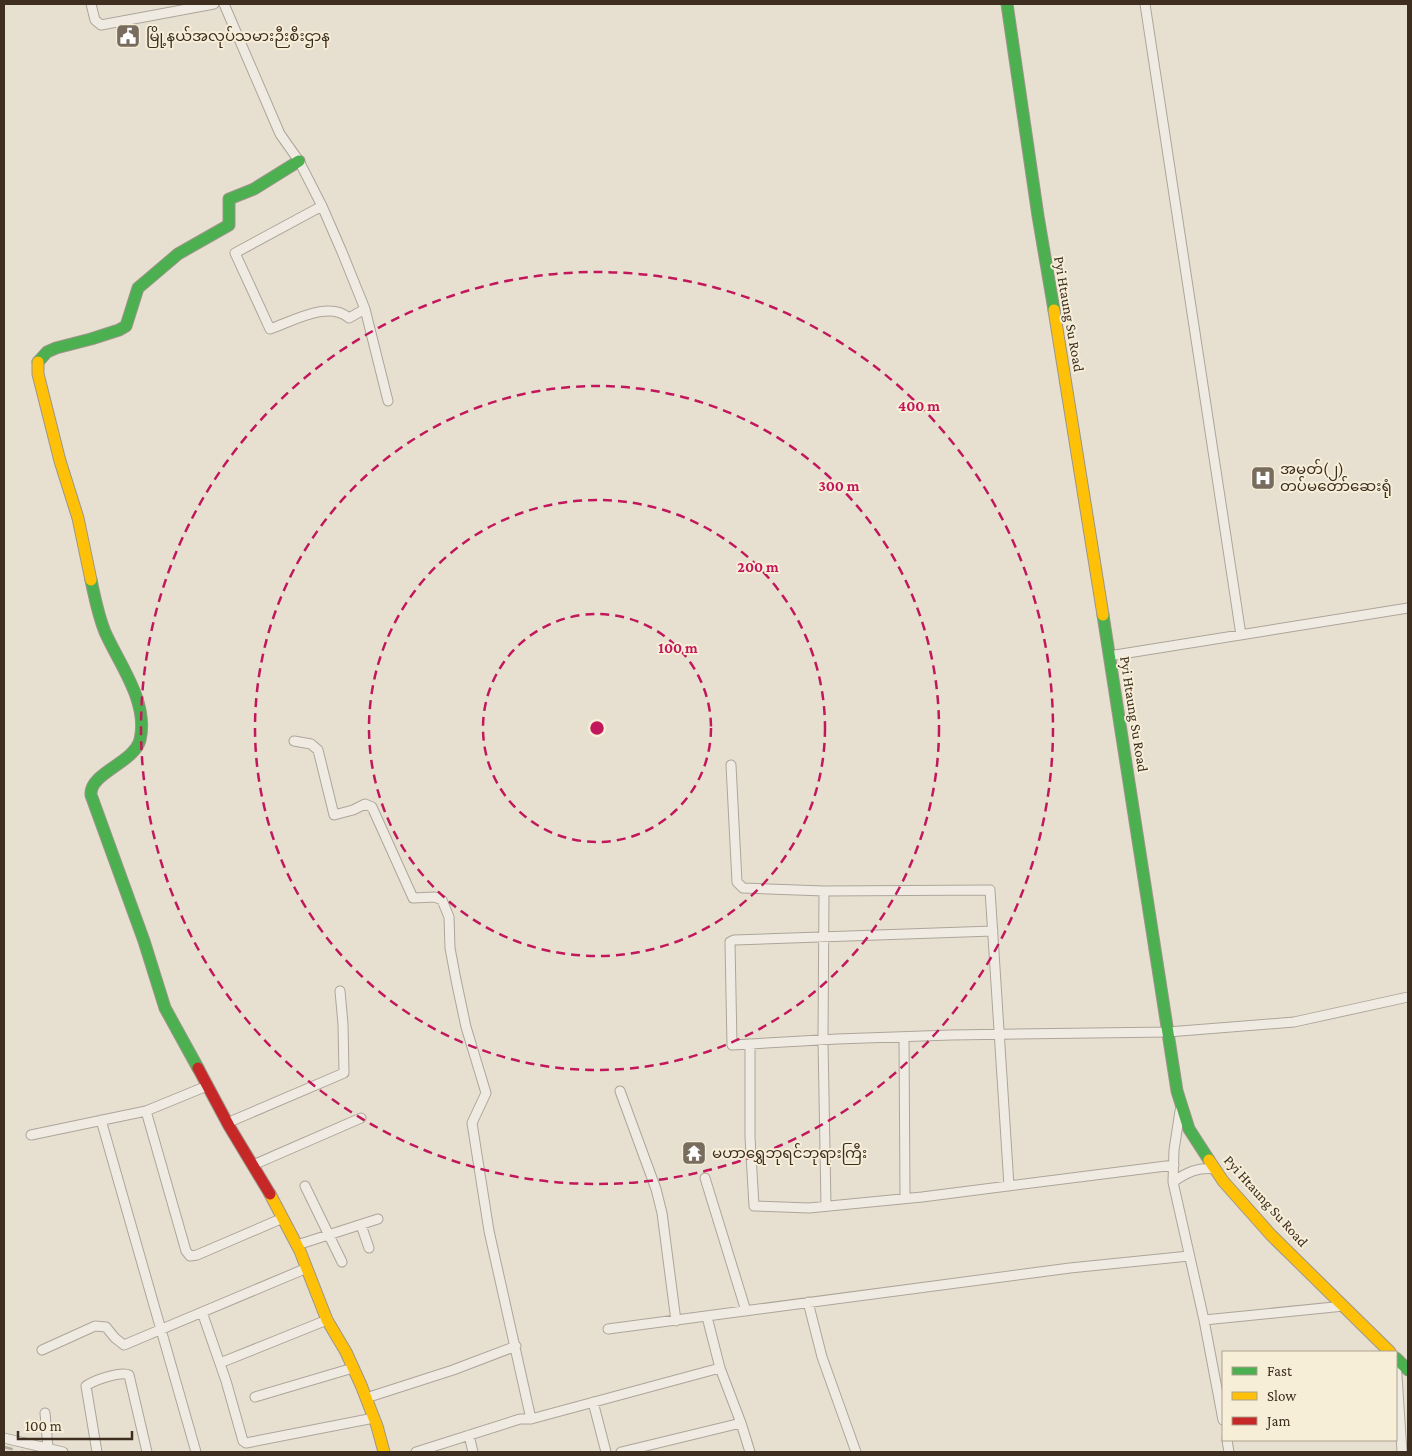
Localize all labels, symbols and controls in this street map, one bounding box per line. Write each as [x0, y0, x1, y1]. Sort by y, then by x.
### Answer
public building icon: မြို့နယ်အလုပ်သမားဉီးစီးဌာန [115, 23, 141, 49]
place label: မြို့နယ်အလုပ်သမားဉီးစီးဌာန [146, 26, 330, 48]
street label: Pyi Htaung Su Road [1050, 255, 1087, 373]
text: 400 m [898, 398, 940, 414]
place label: အမှတ်(၂) တပ်မတော်ဆေးရုံ [1280, 459, 1392, 498]
hospital icon: အမှတ်(၂) တပ်မတော်ဆေးရုံ [1250, 465, 1276, 491]
text: 300 m [818, 478, 860, 494]
text: 200 m [737, 559, 779, 575]
text: 100 m [658, 640, 698, 656]
street label: Pyi Htaung Su Road [1116, 655, 1151, 773]
centre of rings [588, 719, 606, 737]
temple icon: မဟာရွှေဘုရင်ဘုရားကြီး [681, 1140, 707, 1166]
place label: မဟာရွှေဘုရင်ဘုရားကြီး [712, 1143, 867, 1165]
street label: Pyi Htaung Su Road [1220, 1152, 1311, 1251]
legend [1222, 1351, 1397, 1441]
text: Fast [1267, 1363, 1293, 1379]
text: Slow [1267, 1388, 1297, 1404]
scale bar [18, 1408, 131, 1440]
text: Jam [1265, 1413, 1290, 1430]
text: 100 m [25, 1418, 62, 1434]

